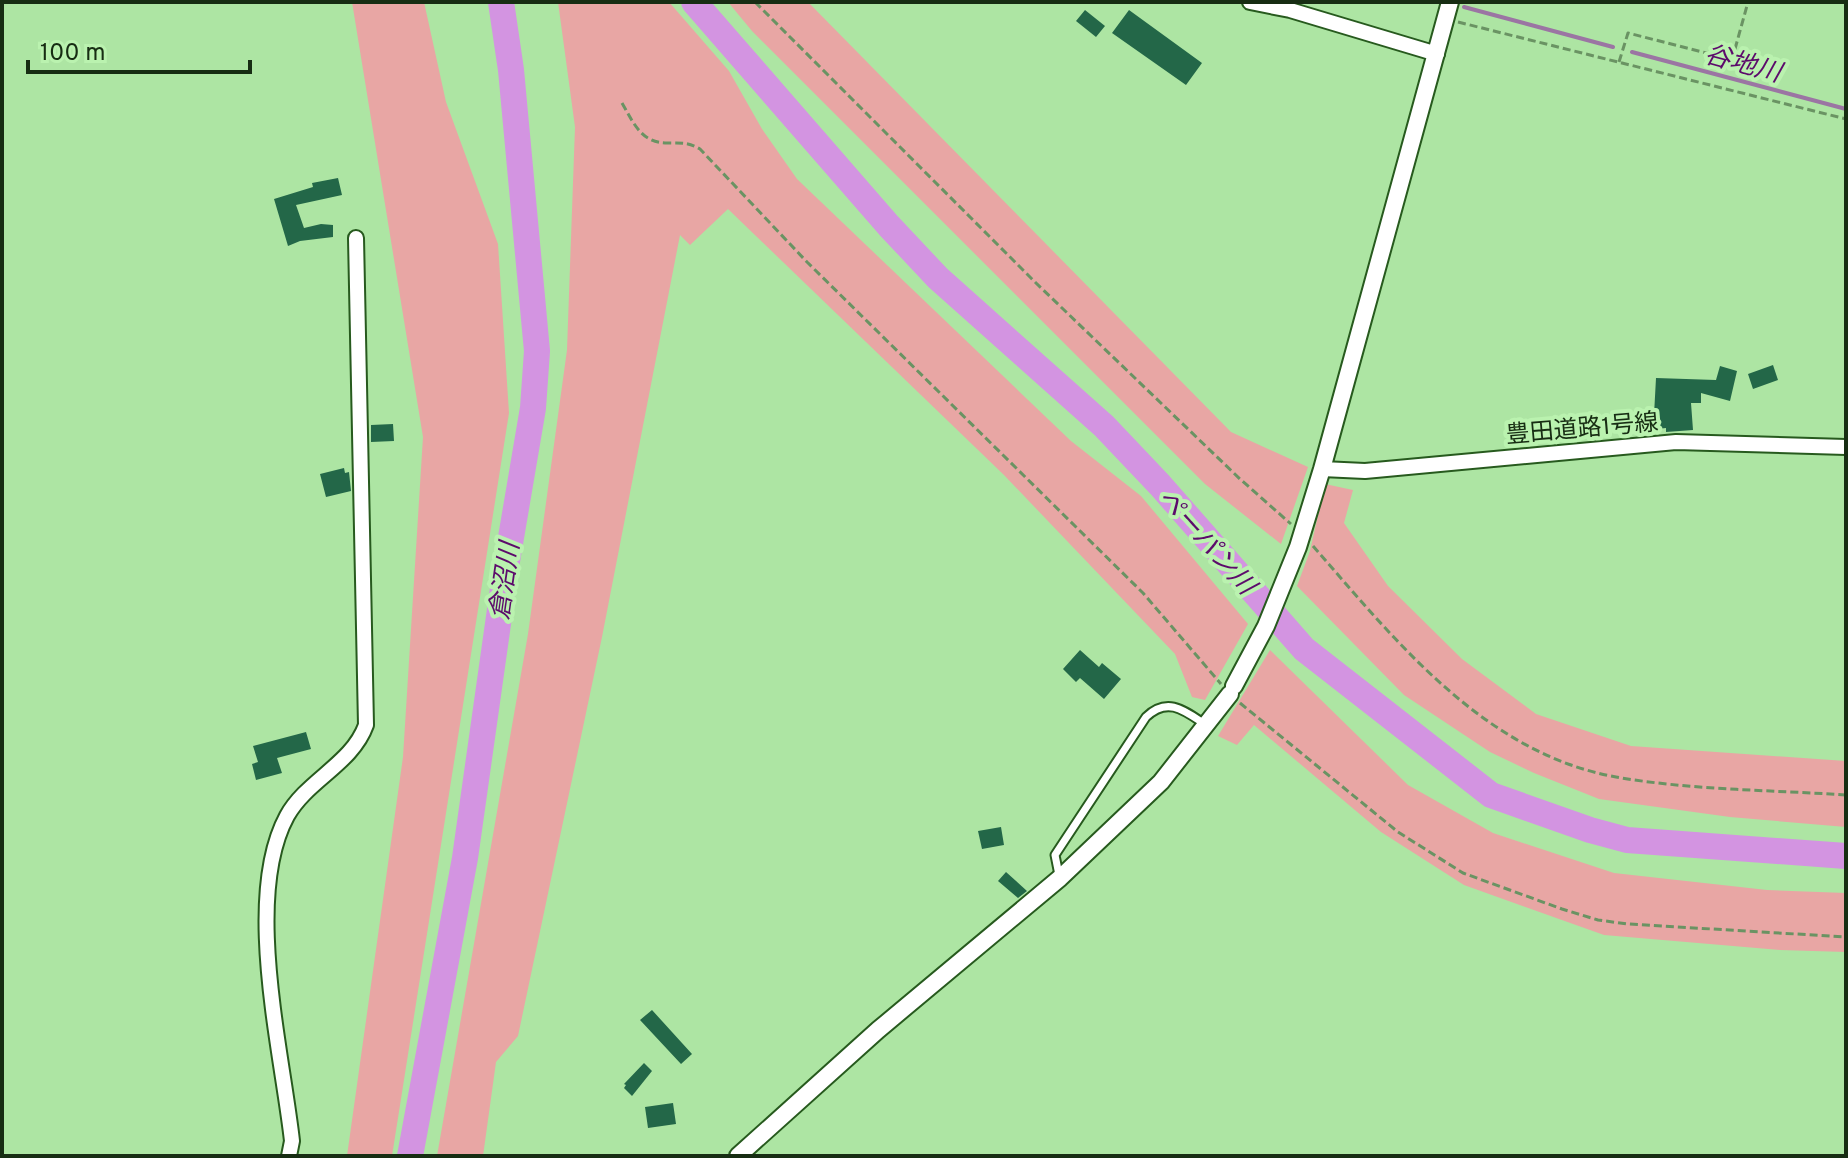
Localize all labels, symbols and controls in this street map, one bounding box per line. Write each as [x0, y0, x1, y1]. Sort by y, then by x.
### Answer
scale bar [28, 24, 250, 74]
text: 100 m [40, 39, 106, 69]
water label: 谷地川 [1700, 39, 1787, 92]
street label: 豊田道路1号線 [1505, 408, 1660, 452]
water label: ペーパン川 [1149, 483, 1263, 605]
water label: 倉沼川 [485, 537, 529, 622]

